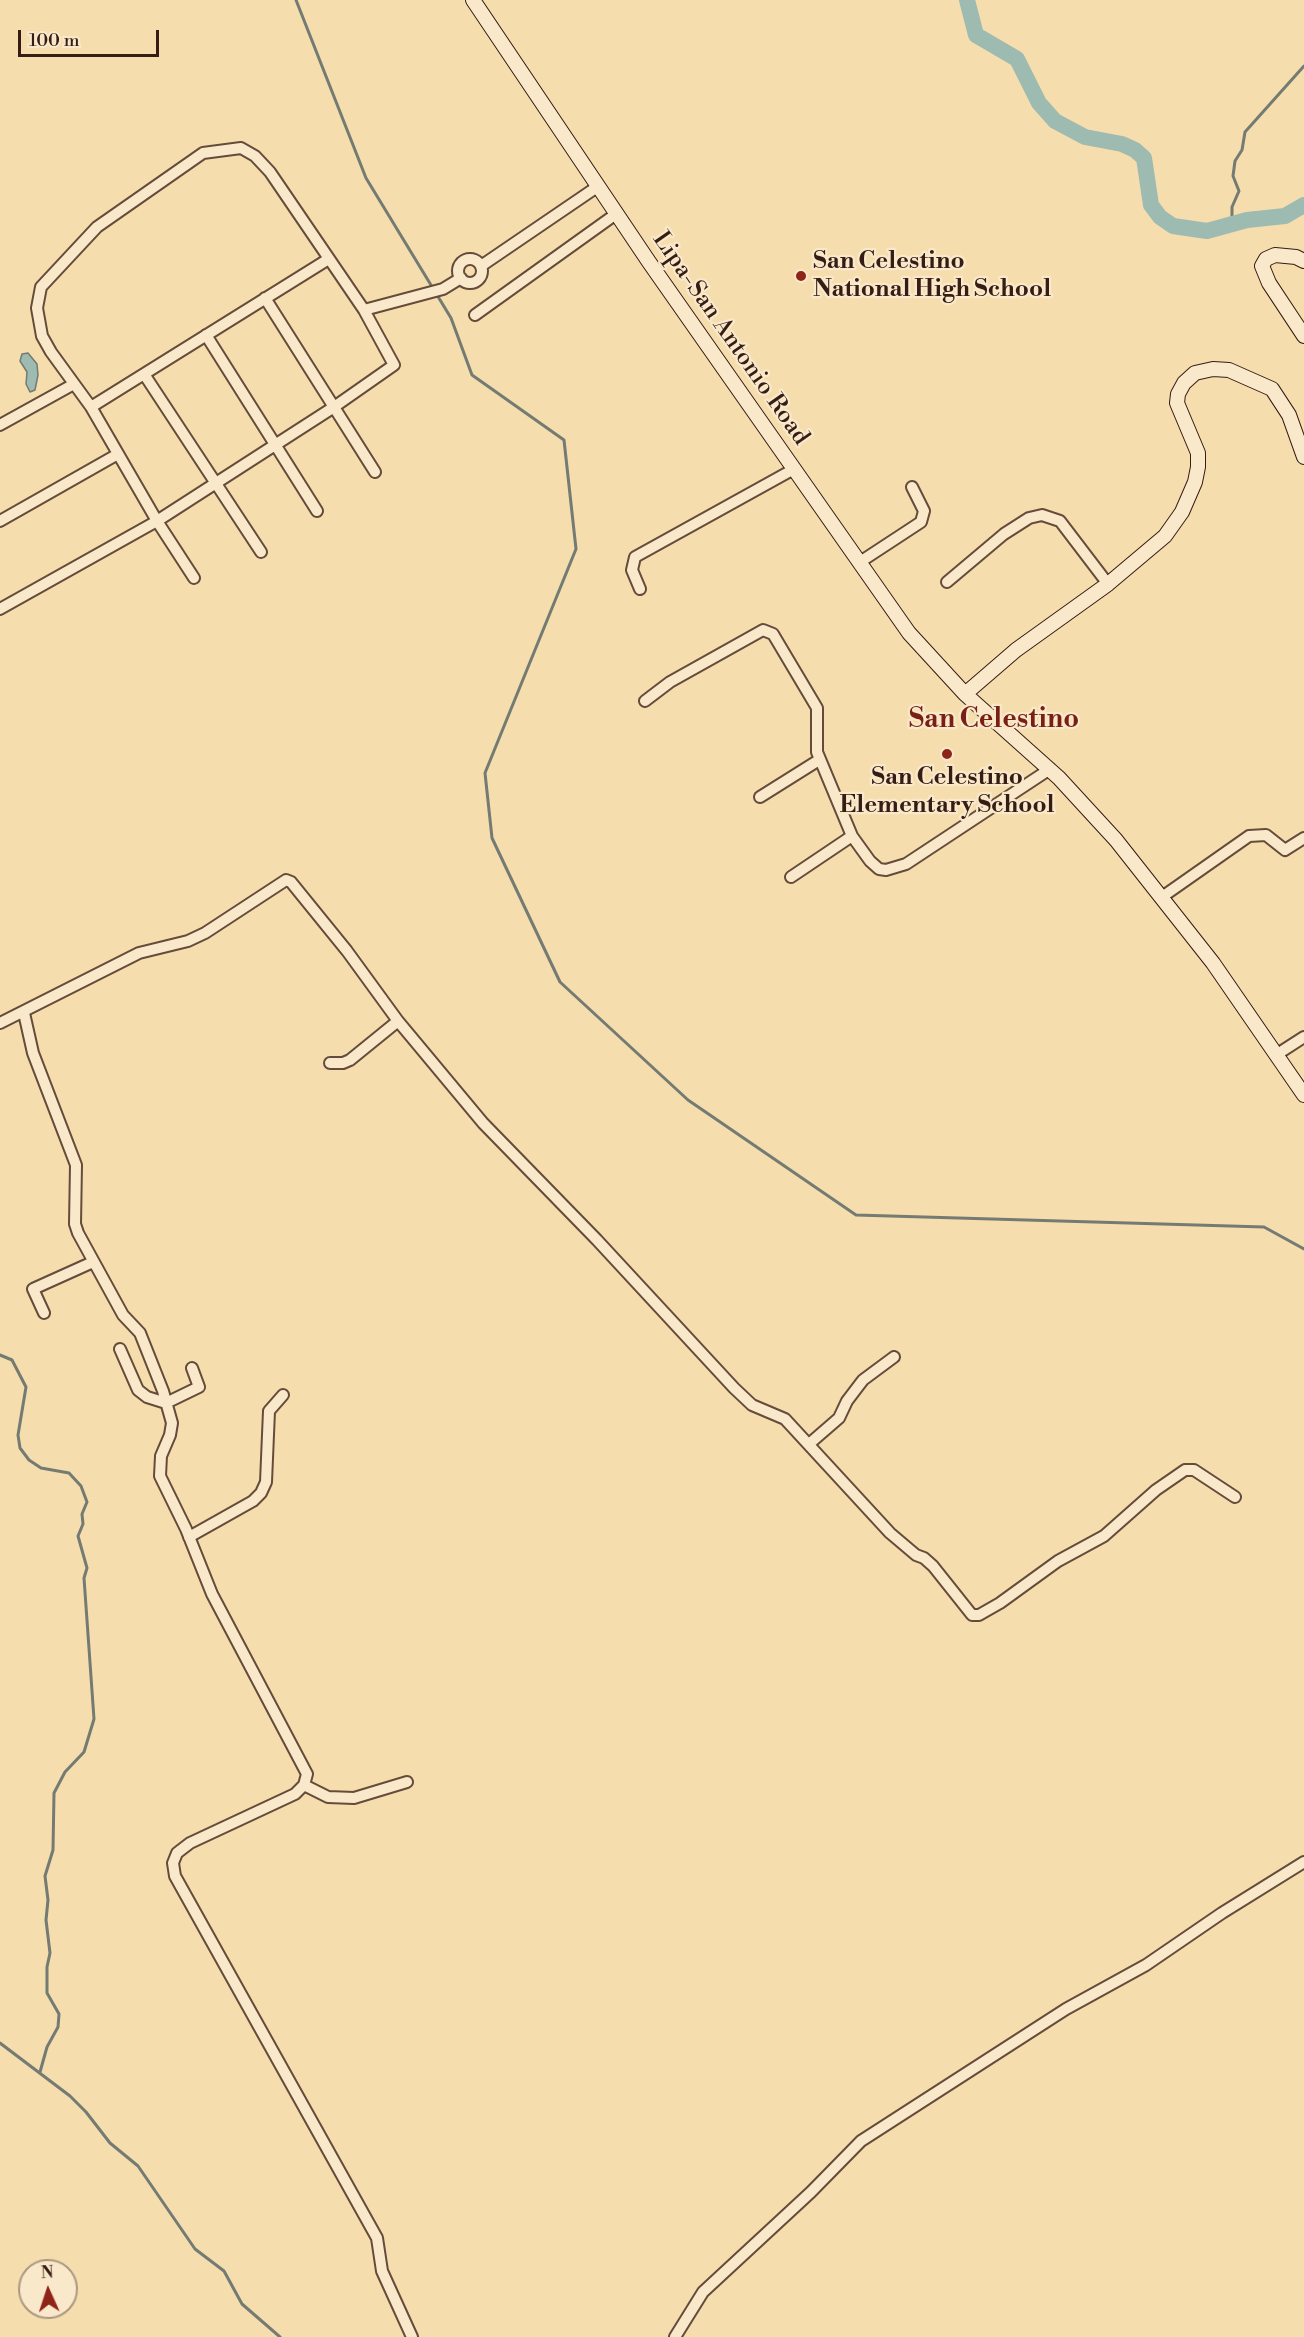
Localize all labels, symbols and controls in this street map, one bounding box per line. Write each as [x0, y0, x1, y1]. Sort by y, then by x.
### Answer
scale bar [21, 18, 162, 56]
text: 100 m [29, 29, 80, 52]
street label: Lipa-San Antonio Road [645, 227, 815, 451]
place label: San Celestino National High School [813, 248, 1051, 304]
marker: San Celestino National High School [794, 269, 808, 283]
district label: San Celestino [909, 705, 1079, 737]
marker: San Celestino Elementary School [940, 747, 954, 761]
place label: San Celestino Elementary School [840, 764, 1054, 820]
north arrow [18, 2259, 78, 2319]
text: N [40, 2263, 54, 2283]

